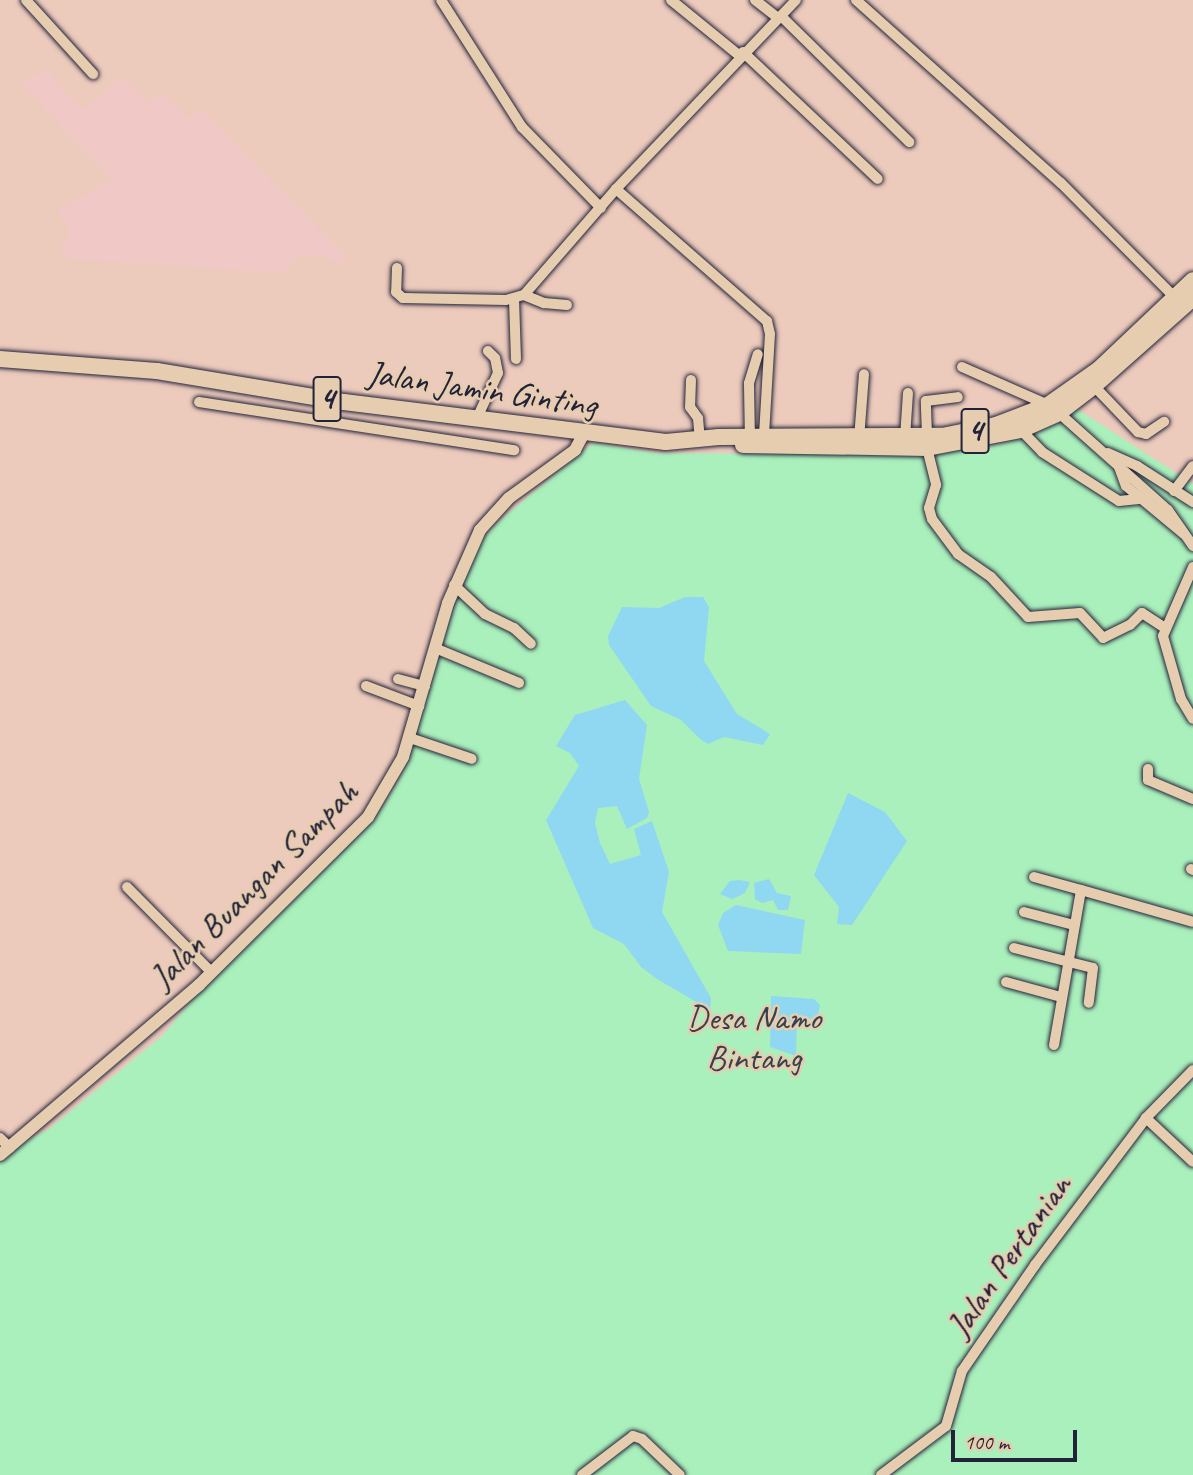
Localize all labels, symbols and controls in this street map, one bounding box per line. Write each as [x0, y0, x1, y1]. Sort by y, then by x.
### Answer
street label: Jalan Jamin Ginting [364, 352, 600, 426]
road number: 4 [311, 370, 343, 428]
road number: 4 [959, 402, 991, 460]
street label: Jalan Buangan Sampah [141, 772, 367, 998]
park label: Desa Namo Bintang [687, 997, 821, 1079]
street label: Jalan Pertanian [938, 1167, 1080, 1345]
scale bar [955, 1416, 1081, 1460]
text: 100 m [964, 1429, 1009, 1455]

